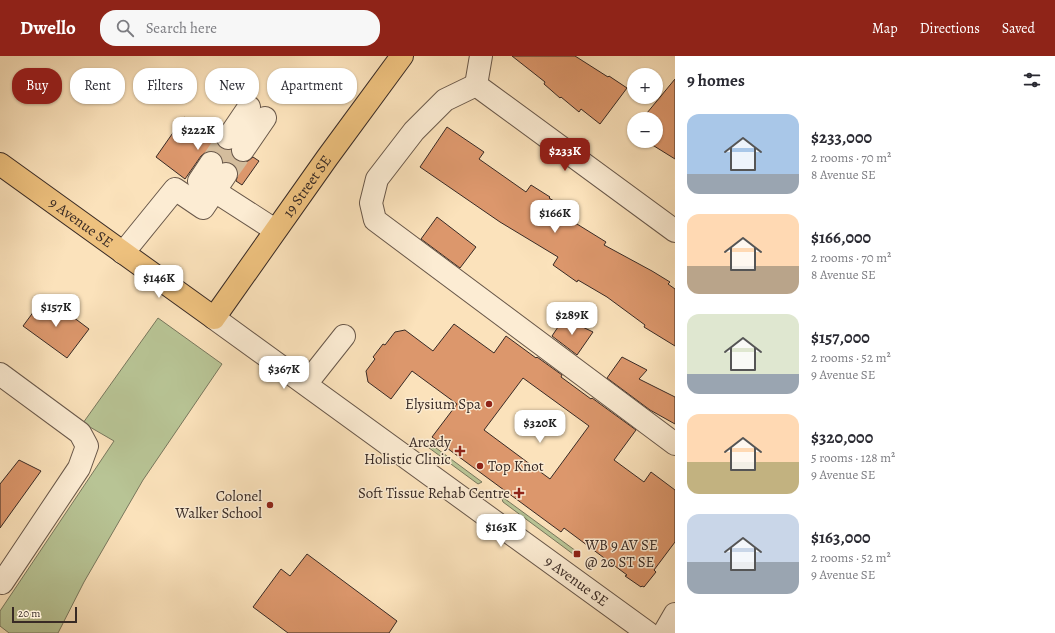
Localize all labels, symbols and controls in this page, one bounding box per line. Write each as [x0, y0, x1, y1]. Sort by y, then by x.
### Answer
search box [100, 10, 380, 46]
text: Dwello [20, 15, 76, 41]
icon: search [114, 17, 136, 39]
text: Search here [146, 18, 217, 38]
text: Map [872, 19, 898, 38]
text: Directions [920, 19, 980, 38]
text: Saved [1002, 19, 1035, 38]
chip: Buy [12, 68, 62, 104]
chip: Rent [70, 68, 125, 104]
chip: Filters [133, 68, 197, 104]
chip: New [205, 68, 259, 104]
chip: Apartment [267, 68, 357, 104]
map controls [627, 68, 663, 148]
button: + [627, 68, 663, 104]
text: 9 homes [687, 69, 745, 92]
icon: filters [1021, 69, 1043, 91]
button: − [627, 112, 663, 148]
pin: $222K [170, 117, 226, 151]
text: $222K [181, 121, 215, 138]
text: $233,000 [811, 126, 872, 149]
icon: home [719, 130, 767, 178]
pin: $233K [537, 138, 593, 172]
text: $233K [549, 142, 581, 159]
text: 2 rooms · 70 m² [811, 149, 891, 166]
street label: 19 Street SE [278, 151, 336, 221]
text: 8 Avenue SE [811, 166, 876, 183]
street label: 9 Avenue SE [45, 193, 117, 252]
pin: $166K [527, 200, 583, 234]
text: $166K [539, 204, 571, 221]
text: $166,000 [811, 226, 871, 249]
icon: home [719, 230, 767, 278]
text: 2 rooms · 70 m² [811, 249, 891, 266]
pin: $146K [131, 265, 187, 299]
text: 8 Avenue SE [811, 266, 876, 283]
text: $146K [143, 269, 175, 286]
pin: $157K [28, 294, 84, 328]
text: $157K [41, 298, 71, 315]
pin: $289K [544, 302, 600, 336]
text: $289K [555, 306, 589, 323]
text: $157,000 [811, 326, 870, 349]
icon: home [719, 330, 767, 378]
text: 2 rooms · 52 m² [811, 349, 891, 366]
pin: $367K [256, 356, 312, 390]
text: $367K [268, 360, 300, 377]
text: 9 Avenue SE [811, 366, 875, 383]
place label: Elysium Spa [405, 394, 481, 414]
marker: Elysium Spa [484, 399, 494, 409]
pin: $320K [512, 410, 568, 444]
text: $320K [523, 414, 557, 431]
text: $320,000 [811, 426, 873, 449]
icon: home [719, 430, 767, 478]
place label: Arcady Holistic Clinic [364, 432, 451, 469]
marker: Arcady Holistic Clinic [454, 445, 466, 457]
text: 5 rooms · 128 m² [811, 449, 895, 466]
place label: Top Knot [488, 456, 544, 476]
marker: Top Knot [475, 461, 485, 471]
text: 9 Avenue SE [811, 466, 875, 483]
place label: Soft Tissue Rehab Centre [358, 483, 510, 503]
place label: Colonel Walker School [174, 486, 262, 523]
marker: Soft Tissue Rehab Centre [513, 487, 525, 499]
marker: Colonel Walker School [265, 500, 275, 510]
pin: $163K [473, 514, 529, 548]
text: $163K [486, 518, 516, 535]
text: $163,000 [811, 526, 870, 549]
icon: home [719, 530, 767, 578]
place label: WB 9 AV SE @ 20 ST SE [584, 535, 658, 572]
marker: WB 9 AV SE @ 20 ST SE [572, 549, 582, 559]
text: 2 rooms · 52 m² [811, 549, 891, 566]
street label: 9 Avenue SE [541, 551, 613, 611]
text: 9 Avenue SE [811, 566, 875, 583]
scale bar [12, 605, 77, 624]
text: 20 m [18, 606, 40, 621]

